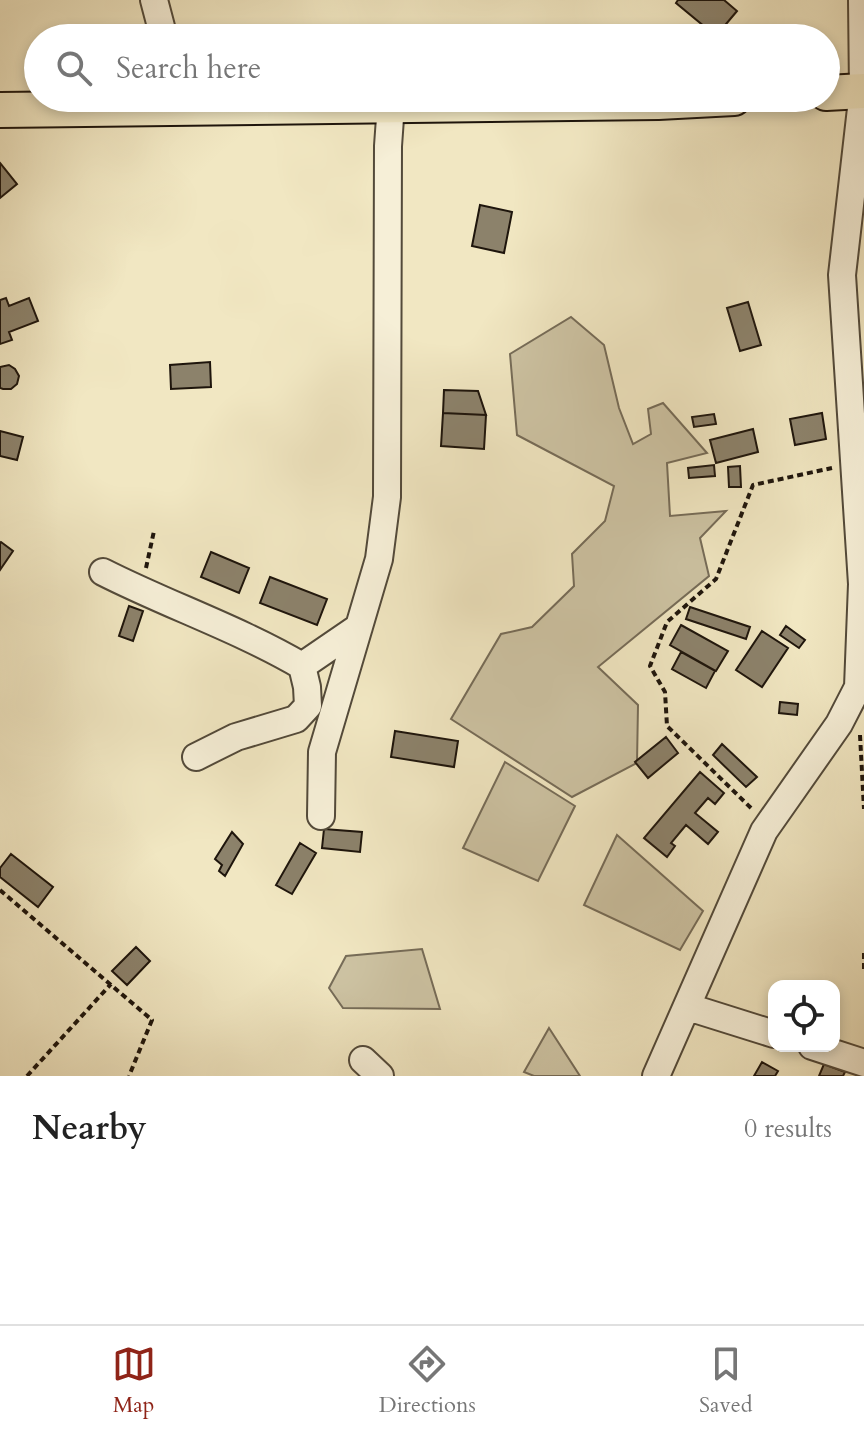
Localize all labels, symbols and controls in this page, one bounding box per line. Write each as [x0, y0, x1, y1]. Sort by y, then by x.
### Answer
search box [24, 24, 840, 112]
icon: search [52, 46, 96, 90]
text: Search here [116, 48, 261, 89]
map controls [768, 980, 840, 1052]
button: locate [768, 980, 840, 1052]
text: Nearby [32, 1105, 147, 1151]
text: 0 results [744, 1111, 832, 1146]
tab: Map [112, 1342, 156, 1420]
tab: Directions [379, 1342, 476, 1420]
tab: Saved [699, 1342, 752, 1420]

